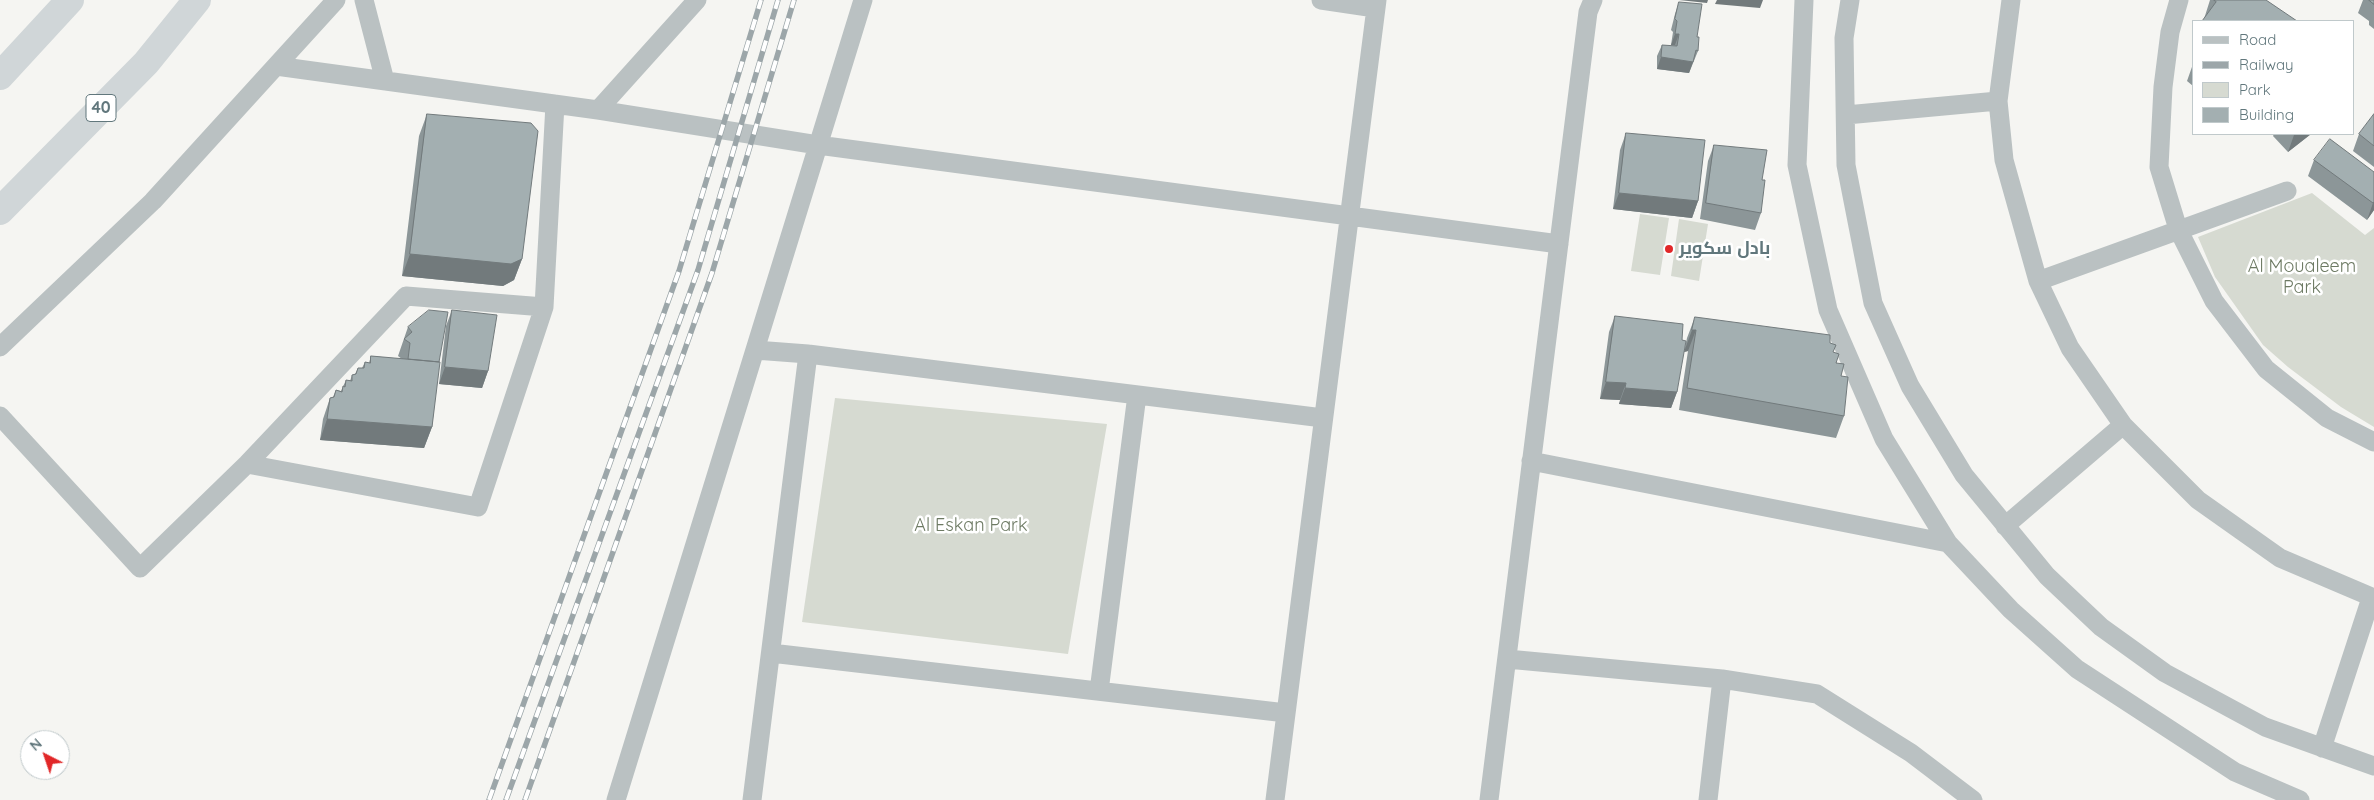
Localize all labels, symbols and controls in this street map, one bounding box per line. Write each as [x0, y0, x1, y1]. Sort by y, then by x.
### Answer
legend [2192, 20, 2354, 135]
text: Road [2239, 30, 2276, 49]
text: Railway [2239, 55, 2294, 74]
text: Park [2239, 80, 2271, 99]
road number: 40 [86, 95, 116, 122]
text: Building [2239, 105, 2294, 124]
place label: بادل سكوير [1679, 238, 1770, 260]
marker: بادل سكوير [1663, 243, 1675, 255]
park label: Al Moualeem Park [2248, 256, 2356, 298]
park label: Al Eskan Park [914, 515, 1028, 537]
north arrow [20, 730, 70, 780]
text: N [26, 734, 46, 755]

